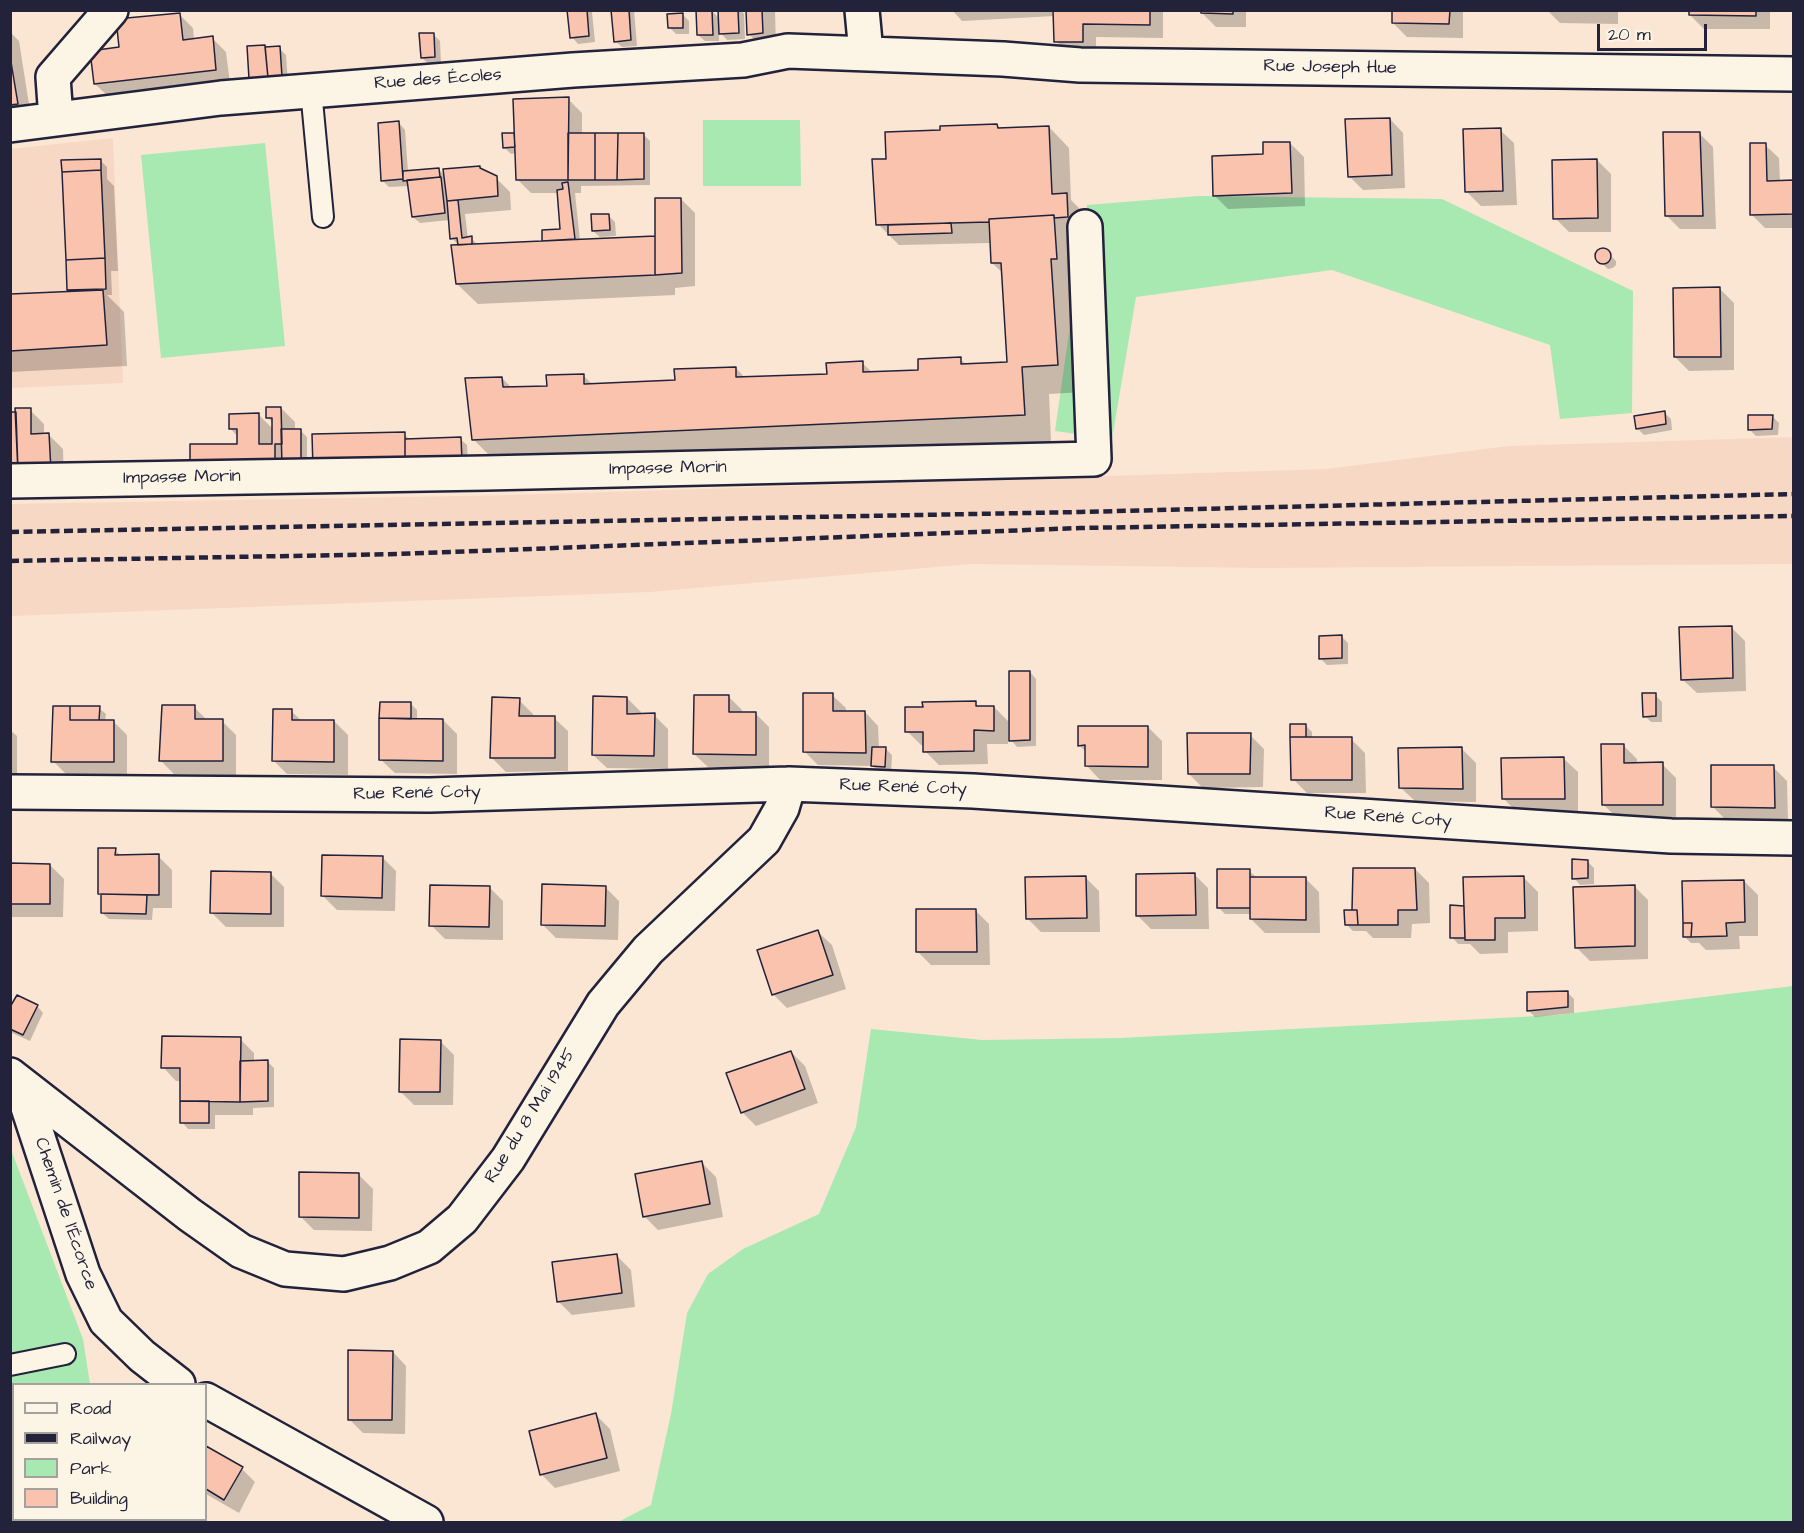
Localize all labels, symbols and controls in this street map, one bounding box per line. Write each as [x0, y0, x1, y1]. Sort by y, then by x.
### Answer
scale bar [1600, 12, 1710, 50]
text: 20 m [1608, 22, 1651, 47]
street label: Rue Joseph Hue [1263, 56, 1397, 80]
street label: Rue des Écoles [373, 65, 503, 95]
street label: Impasse Morin [609, 457, 727, 481]
street label: Impasse Morin [123, 466, 241, 490]
street label: Rue René Coty [839, 775, 967, 801]
street label: Rue René Coty [353, 782, 481, 806]
street label: Rue René Coty [1324, 803, 1452, 833]
street label: Rue du 8 Mai 1945 [481, 1045, 581, 1187]
street label: Chemin de l'Écorce [29, 1135, 101, 1293]
legend [12, 1383, 207, 1521]
text: Road [70, 1396, 111, 1421]
text: Railway [70, 1426, 131, 1451]
text: Park [70, 1456, 112, 1481]
text: Building [70, 1486, 128, 1511]

